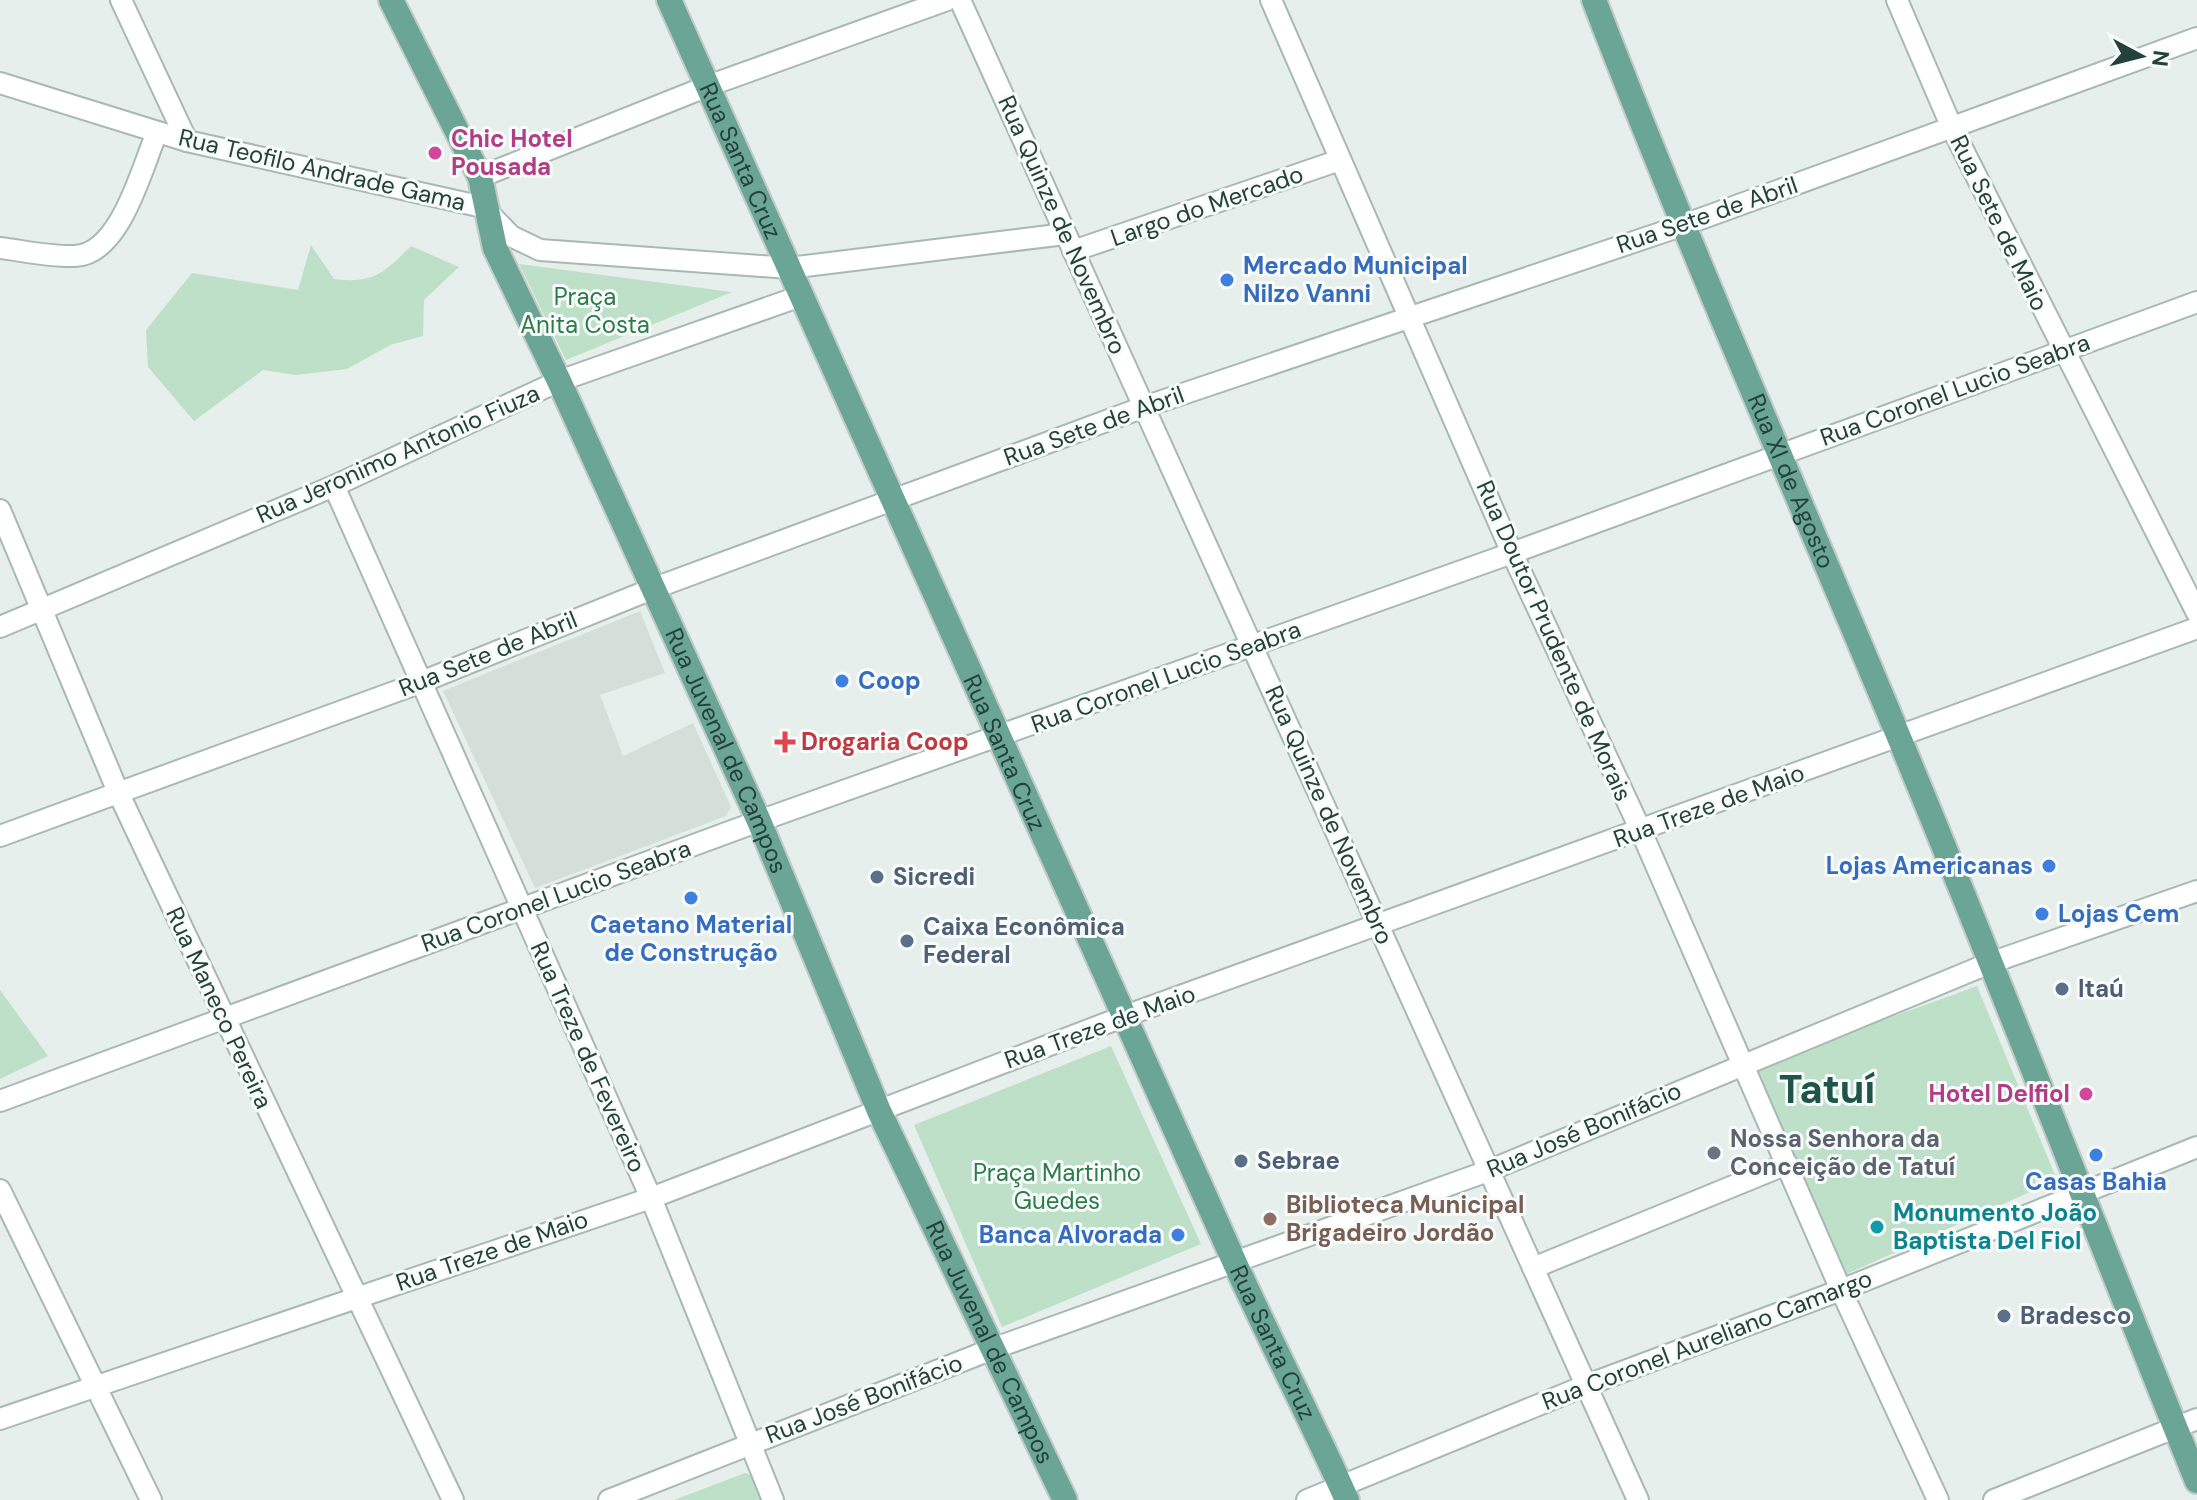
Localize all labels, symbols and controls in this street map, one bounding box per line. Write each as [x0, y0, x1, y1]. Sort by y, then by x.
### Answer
north arrow [2101, 16, 2181, 96]
text: N [2145, 49, 2176, 68]
street label: Rua Santa Cruz [693, 78, 789, 244]
street label: Rua Quinze de Novembro [991, 90, 1134, 359]
street label: Rua Teofilo Andrade Gama [176, 121, 469, 218]
place label: Chic Hotel Pousada [451, 123, 573, 182]
street label: Rua Sete de Maio [1943, 130, 2055, 316]
marker: Chic Hotel Pousada [426, 144, 444, 162]
street label: Largo do Mercado [1106, 158, 1307, 253]
street label: Rua Sete de Abril [1612, 169, 1802, 260]
place label: Mercado Municipal Nilzo Vanni [1243, 250, 1468, 309]
marker: Mercado Municipal Nilzo Vanni [1218, 271, 1236, 289]
park label: Praça Anita Costa [520, 281, 650, 340]
street label: Rua Coronel Lucio Seabra [1816, 326, 2094, 453]
street label: Rua Jeronimo Antonio Fiuza [251, 377, 544, 530]
street label: Rua Sete de Abril [999, 379, 1188, 473]
street label: Rua XI de Agosto [1741, 389, 1842, 573]
street label: Rua Doutor Prudente de Morais [1470, 476, 1639, 806]
street label: Rua Sete de Abril [394, 604, 582, 703]
street label: Rua Coronel Lucio Seabra [1027, 613, 1305, 740]
street label: Rua Juvenal de Campos [658, 623, 795, 878]
place label: Coop [858, 665, 921, 696]
street label: Rua Santa Cruz [956, 669, 1053, 835]
marker: Coop [833, 672, 851, 690]
street label: Rua Quinze de Novembro [1258, 680, 1401, 949]
place label: Drogaria Coop [801, 726, 969, 757]
marker: Drogaria Coop [776, 733, 794, 751]
street label: Rua Treze de Maio [1609, 757, 1809, 854]
street label: Rua Coronel Lucio Seabra [417, 832, 695, 959]
place label: Lojas Americanas [1826, 850, 2033, 881]
marker: Lojas Americanas [2040, 857, 2058, 875]
place label: Sicredi [893, 861, 975, 892]
marker: Sicredi [868, 868, 886, 886]
marker: Caetano Material de Construção [682, 889, 700, 907]
place label: Lojas Cem [2058, 898, 2179, 929]
street label: Rua Maneco Pereira [159, 902, 280, 1114]
marker: Lojas Cem [2033, 905, 2051, 923]
place label: Caetano Material de Construção [590, 909, 792, 968]
place label: Caixa Econômica Federal [923, 911, 1125, 970]
marker: Caixa Econômica Federal [898, 932, 916, 950]
street label: Rua Treze de Fevereiro [524, 937, 653, 1177]
place label: Itaú [2078, 973, 2124, 1004]
street label: Rua Treze de Maio [1000, 978, 1200, 1075]
marker: Itaú [2053, 980, 2071, 998]
district label: Tatuí [1779, 1063, 1875, 1115]
street label: Rua José Bonifácio [1482, 1075, 1686, 1185]
place label: Hotel Delfiol [1929, 1078, 2070, 1109]
marker: Hotel Delfiol [2077, 1085, 2095, 1103]
place label: Nossa Senhora da Conceição de Tatuí [1730, 1123, 1956, 1182]
marker: Nossa Senhora da Conceição de Tatuí [1705, 1144, 1723, 1162]
place label: Sebrae [1257, 1145, 1340, 1176]
marker: Casas Bahia [2087, 1146, 2105, 1164]
marker: Sebrae [1232, 1152, 1250, 1170]
park label: Praça Martinho Guedes [973, 1157, 1141, 1216]
place label: Casas Bahia [2025, 1166, 2167, 1197]
place label: Biblioteca Municipal Brigadeiro Jordão [1286, 1189, 1524, 1248]
place label: Monumento João Baptista Del Fiol [1893, 1197, 2097, 1256]
street label: Rua Treze de Maio [392, 1203, 592, 1298]
marker: Biblioteca Municipal Brigadeiro Jordão [1261, 1210, 1279, 1228]
street label: Rua Juvenal de Campos [919, 1216, 1061, 1469]
marker: Monumento João Baptista Del Fiol [1868, 1218, 1886, 1236]
place label: Banca Alvorada [979, 1219, 1162, 1250]
marker: Banca Alvorada [1169, 1226, 1187, 1244]
street label: Rua Santa Cruz [1223, 1260, 1323, 1425]
street label: Rua Coronel Aureliano Camargo [1537, 1262, 1876, 1417]
place label: Bradesco [2020, 1300, 2131, 1331]
marker: Bradesco [1995, 1307, 2013, 1325]
street label: Rua José Bonifácio [761, 1347, 967, 1450]

